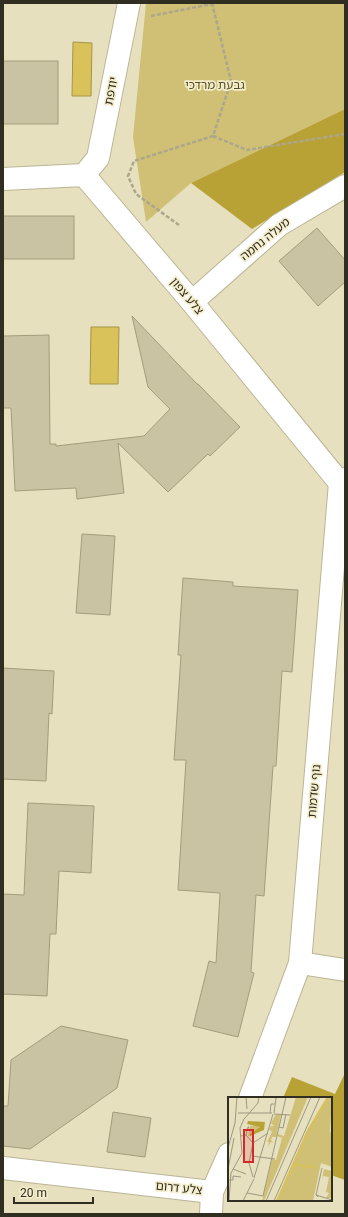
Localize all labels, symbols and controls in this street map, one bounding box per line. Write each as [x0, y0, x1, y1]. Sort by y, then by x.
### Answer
street label: יודפת [101, 76, 121, 106]
park label: גבעת מרדכי [185, 78, 245, 92]
street label: מעלה נחמה [237, 215, 293, 263]
street label: צלע צפון [167, 275, 207, 318]
street label: נוף שדמות [305, 764, 323, 818]
inset map [228, 1097, 332, 1201]
scale bar [14, 1179, 93, 1205]
street label: צלע דרום [155, 1179, 203, 1197]
text: 20 m [20, 1186, 47, 1200]

